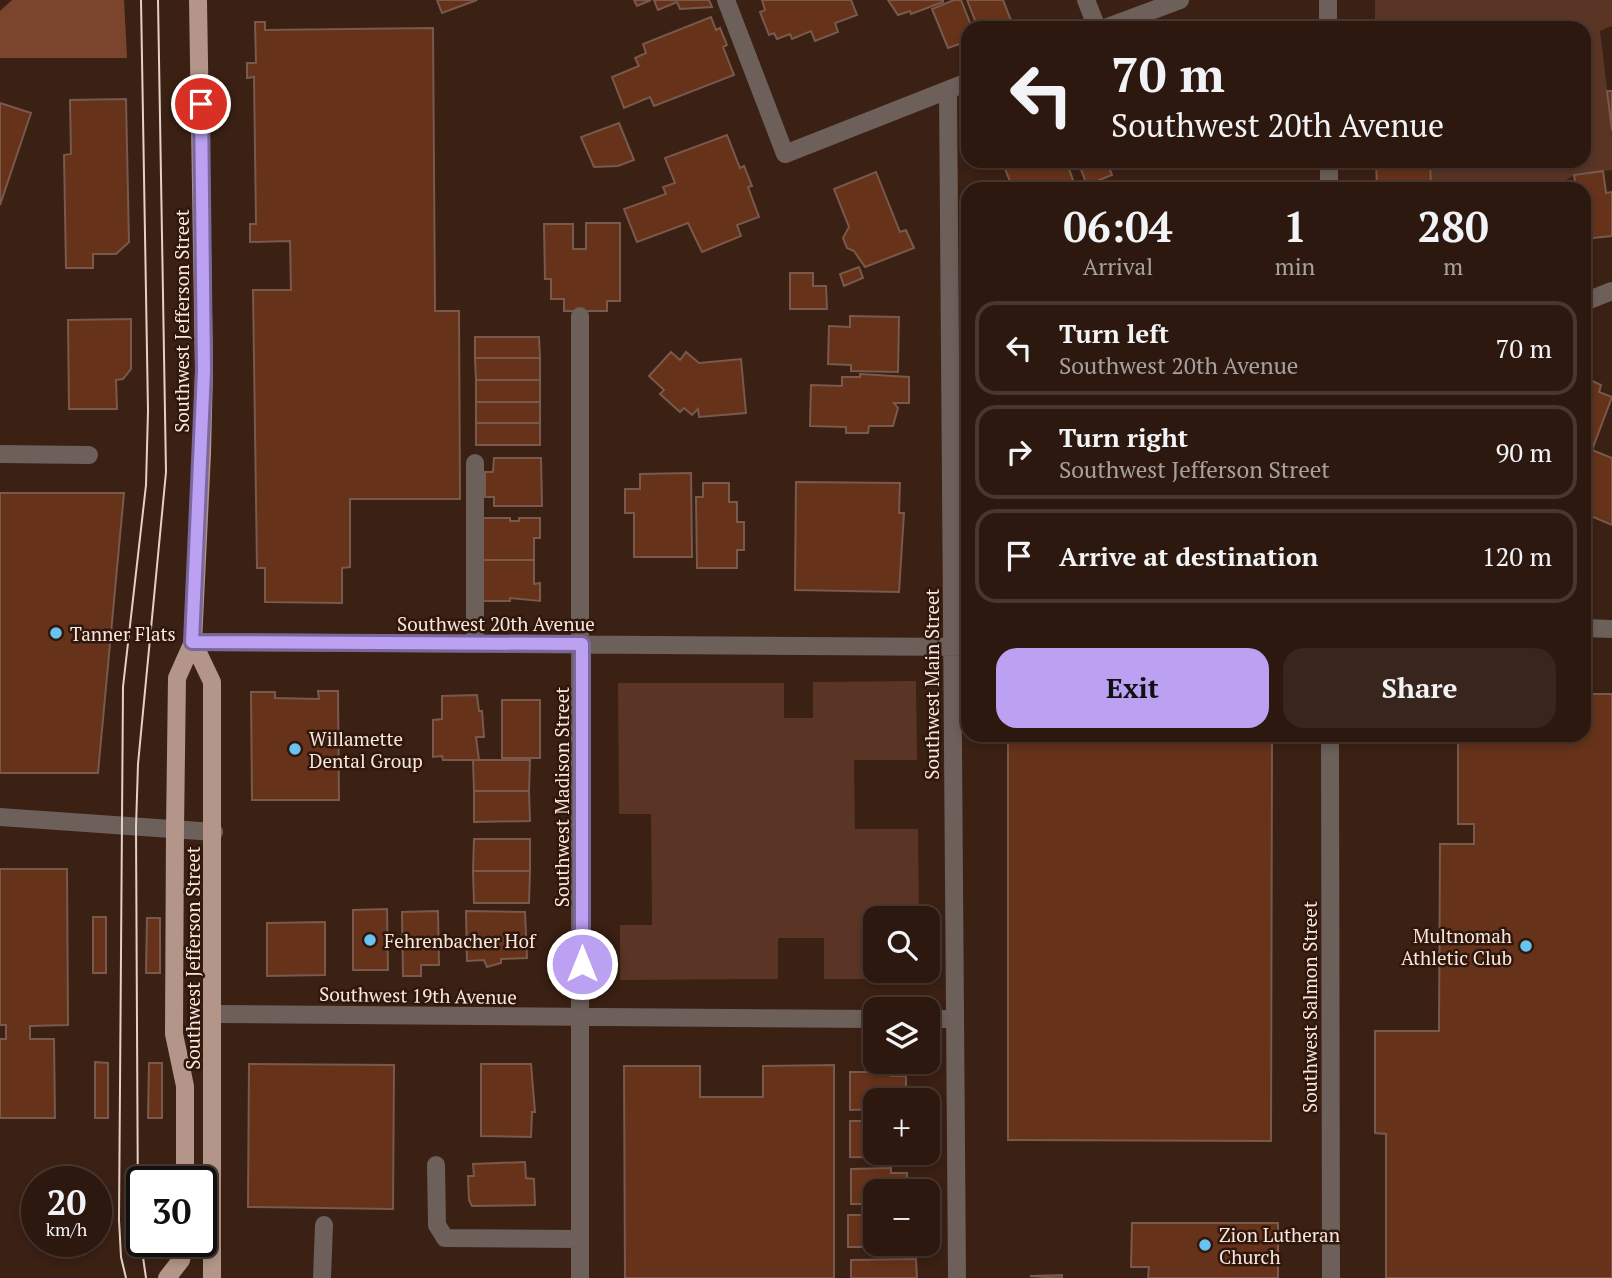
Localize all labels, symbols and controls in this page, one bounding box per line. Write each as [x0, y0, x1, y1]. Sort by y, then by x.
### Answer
text: 70 m [1111, 41, 1225, 106]
icon: left [996, 49, 1087, 140]
pin [171, 74, 231, 134]
icon: arrive [182, 85, 220, 123]
text: Southwest 20th Avenue [1111, 104, 1444, 146]
text: 06:04 [1063, 198, 1173, 254]
text: 1 [1283, 198, 1307, 254]
text: 280 [1418, 198, 1489, 254]
street label: Southwest Jefferson Street [169, 209, 194, 433]
text: Arrival [1083, 251, 1153, 282]
text: min [1275, 251, 1315, 282]
text: m [1443, 251, 1463, 282]
text: Turn left [1059, 316, 1169, 350]
icon: left [1000, 329, 1038, 367]
text: 70 m [1496, 331, 1552, 365]
text: Southwest 20th Avenue [1059, 350, 1298, 381]
text: Turn right [1059, 420, 1188, 454]
icon: right [1000, 433, 1038, 471]
text: 90 m [1496, 435, 1552, 469]
text: Southwest Jefferson Street [1059, 454, 1330, 485]
icon: arrive [1000, 537, 1038, 575]
text: Arrive at destination [1059, 539, 1318, 573]
text: 120 m [1482, 539, 1552, 573]
street label: Southwest Main Street [919, 588, 944, 780]
street label: Southwest 20th Avenue [397, 611, 595, 636]
place label: Tanner Flats [70, 621, 176, 646]
marker: Tanner Flats [48, 625, 64, 641]
button: Exit [996, 648, 1269, 728]
button: Share [1283, 648, 1556, 728]
street label: Southwest Madison Street [549, 687, 574, 907]
place label: Willamette Dental Group [309, 726, 423, 773]
marker: Willamette Dental Group [287, 741, 303, 757]
street label: Southwest Jefferson Street [180, 846, 205, 1070]
street label: Southwest Salmon Street [1297, 901, 1322, 1113]
map controls [863, 906, 940, 1256]
button: search [863, 906, 940, 983]
place label: Multnomah Athletic Club [1401, 923, 1512, 970]
position arrow [545, 927, 619, 1001]
place label: Fehrenbacher Hof [384, 928, 537, 953]
marker: Fehrenbacher Hof [362, 932, 378, 948]
marker: Multnomah Athletic Club [1518, 938, 1534, 954]
street label: Southwest 19th Avenue [319, 981, 517, 1009]
button: layers [863, 997, 940, 1074]
button: + [863, 1088, 940, 1165]
speed limit sign: 30 [126, 1166, 217, 1257]
text: 20 [47, 1179, 86, 1225]
button: − [863, 1179, 940, 1256]
text: km/h [46, 1217, 87, 1241]
place label: Zion Lutheran Church [1219, 1222, 1340, 1269]
marker: Zion Lutheran Church [1197, 1237, 1213, 1253]

